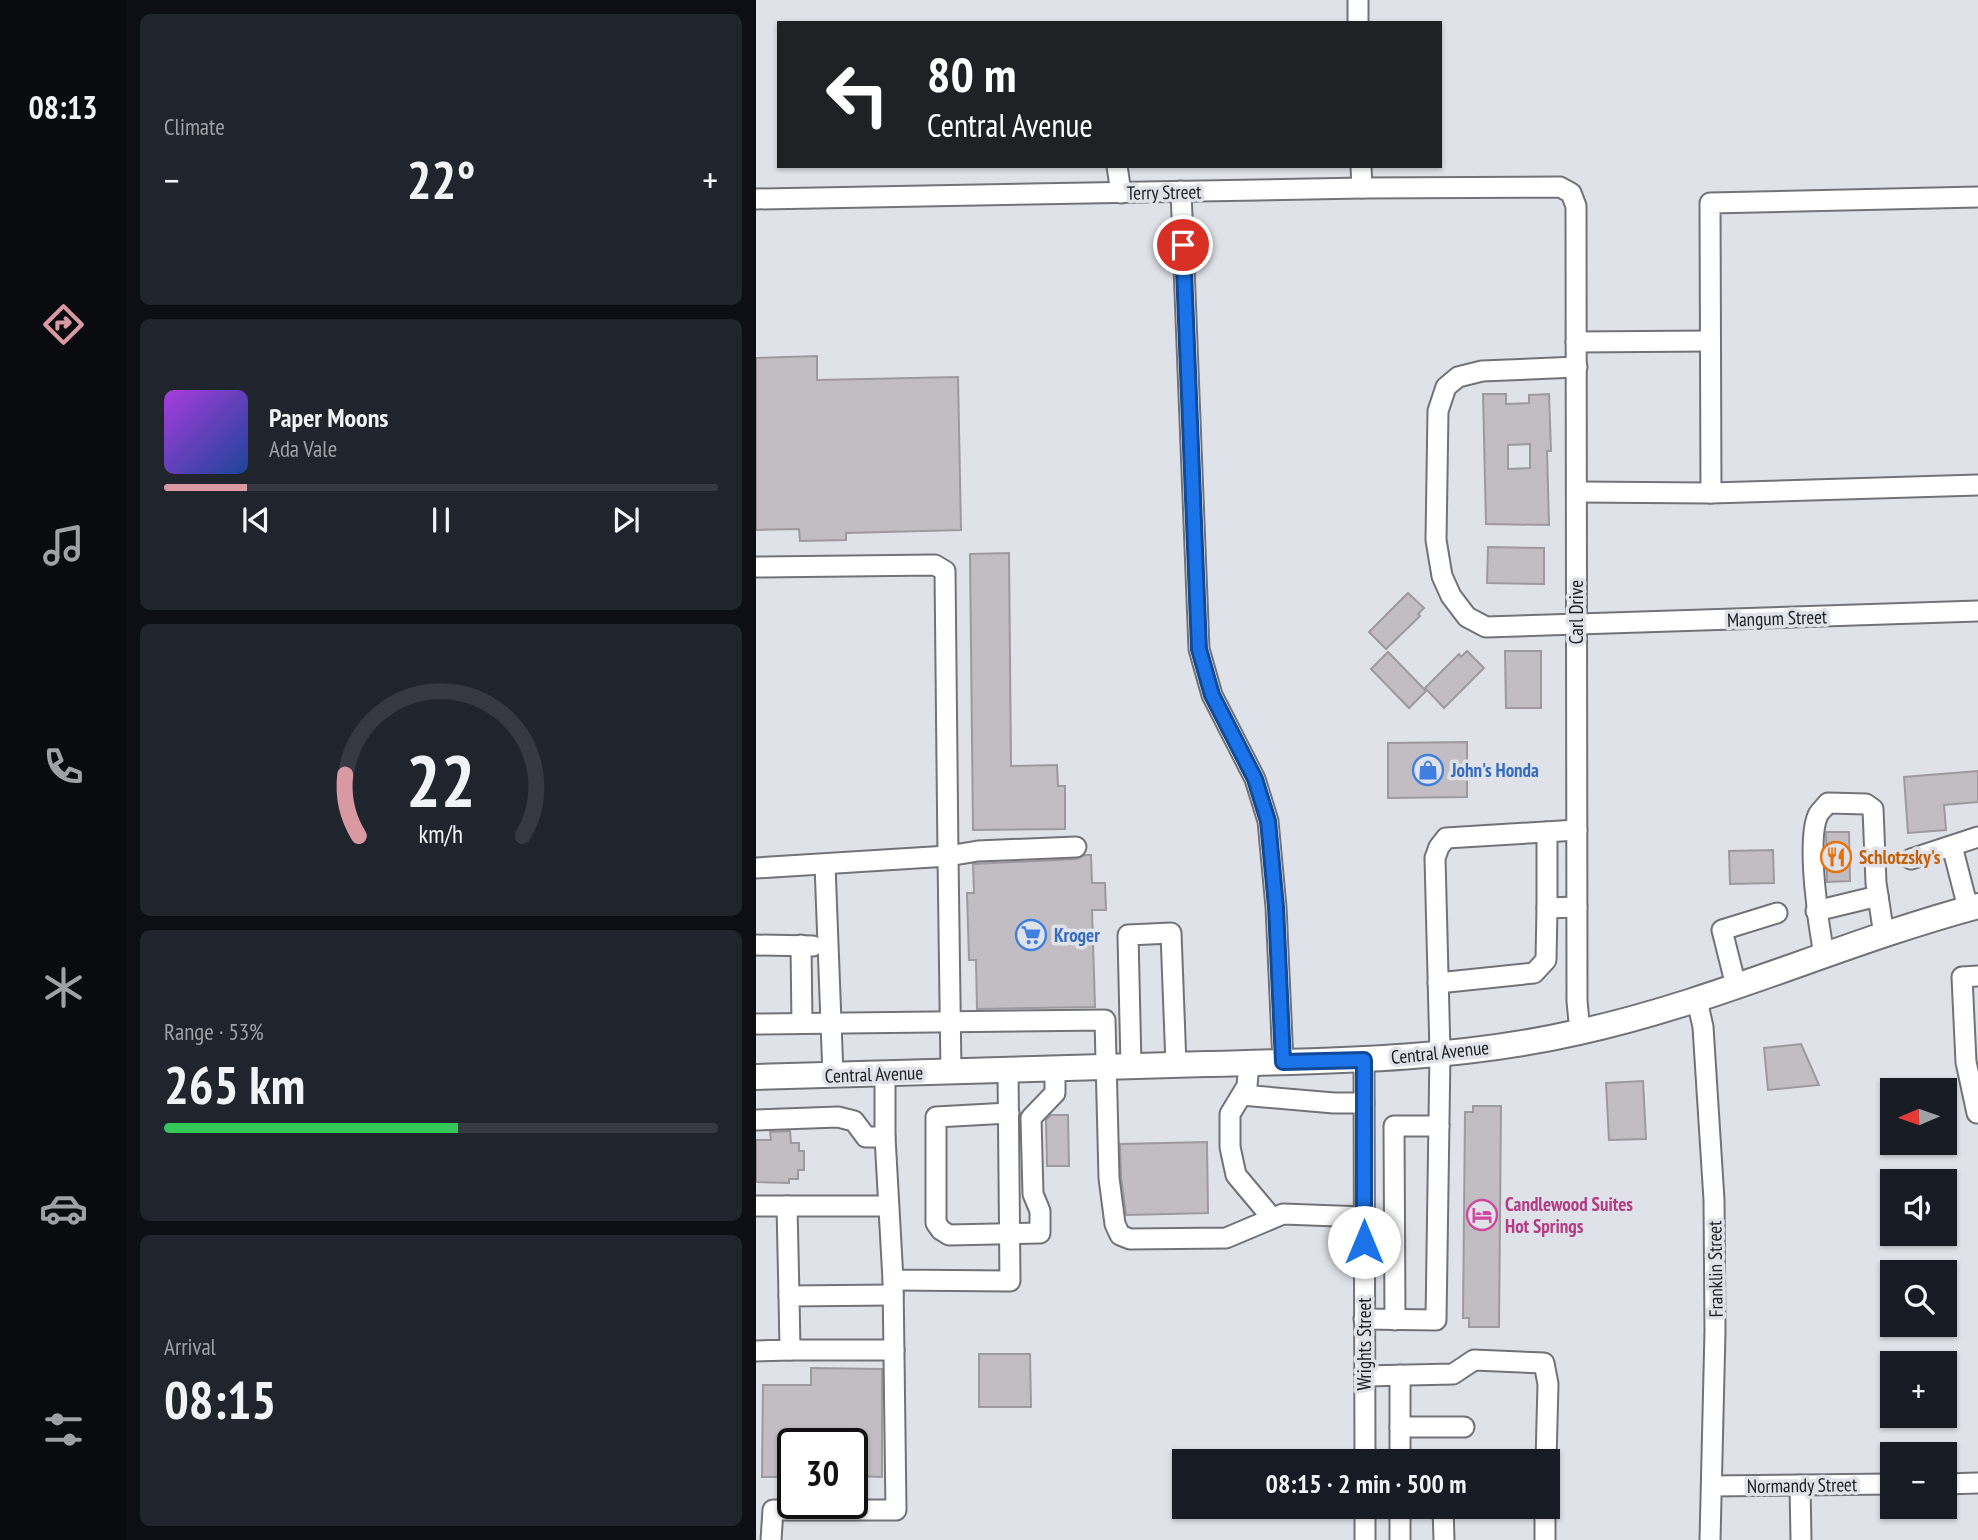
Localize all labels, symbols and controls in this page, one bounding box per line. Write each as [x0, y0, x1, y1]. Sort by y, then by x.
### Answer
text: 80 m [927, 42, 1016, 106]
icon: left [812, 49, 903, 140]
text: 08:13 [28, 86, 98, 128]
text: Central Avenue [927, 104, 1093, 146]
text: Climate [164, 112, 225, 141]
text: 22° [407, 146, 475, 213]
text: − [164, 155, 180, 204]
text: + [702, 155, 718, 204]
street label: Terry Street [1126, 179, 1202, 205]
pin [1153, 215, 1213, 275]
icon: arrive [1164, 226, 1202, 264]
icon: directions [39, 300, 88, 349]
text: Paper Moons [269, 401, 388, 434]
text: Ada Vale [269, 434, 337, 463]
icon: previous [237, 501, 275, 539]
icon: pause [422, 501, 460, 539]
icon: next [607, 501, 645, 539]
icon: music [39, 521, 88, 570]
street label: Carl Drive [1564, 580, 1588, 644]
street label: Mangum Street [1726, 604, 1828, 632]
text: 22 [406, 732, 476, 826]
icon: phone [39, 742, 88, 791]
shop icon: John's Honda [1411, 753, 1445, 787]
place label: John's Honda [1450, 758, 1539, 782]
text: km/h [419, 818, 463, 850]
restaurant icon: Schlotzsky's [1819, 840, 1853, 874]
place label: Schlotzsky's [1859, 845, 1941, 869]
supermarket icon: Kroger [1014, 918, 1048, 952]
place label: Kroger [1054, 923, 1100, 947]
icon: climate [39, 963, 88, 1012]
text: Range · 53% [164, 1017, 264, 1046]
street label: Central Avenue [1390, 1035, 1490, 1069]
text: 265 km [164, 1051, 305, 1118]
street label: Central Avenue [824, 1060, 924, 1088]
north arrow [1880, 1078, 1956, 1155]
map controls [1880, 1078, 1957, 1519]
button: sound [1880, 1169, 1957, 1246]
icon: car [39, 1184, 88, 1233]
place label: Candlewood Suites Hot Springs [1505, 1192, 1633, 1238]
hotel icon: Candlewood Suites Hot Springs [1465, 1198, 1499, 1232]
position arrow [1327, 1205, 1401, 1279]
street label: Franklin Street [1702, 1220, 1728, 1318]
button: search [1880, 1260, 1957, 1337]
street label: Wrights Street [1352, 1297, 1376, 1391]
text: Arrival [164, 1332, 216, 1361]
button: + [1880, 1351, 1957, 1428]
text: 08:15 [164, 1366, 276, 1433]
icon: filters [39, 1405, 88, 1454]
speed limit sign: 30 [777, 1428, 868, 1519]
button: − [1880, 1442, 1957, 1519]
text: 08:15 · 2 min · 500 m [1266, 1467, 1466, 1500]
street label: Normandy Street [1747, 1472, 1858, 1498]

